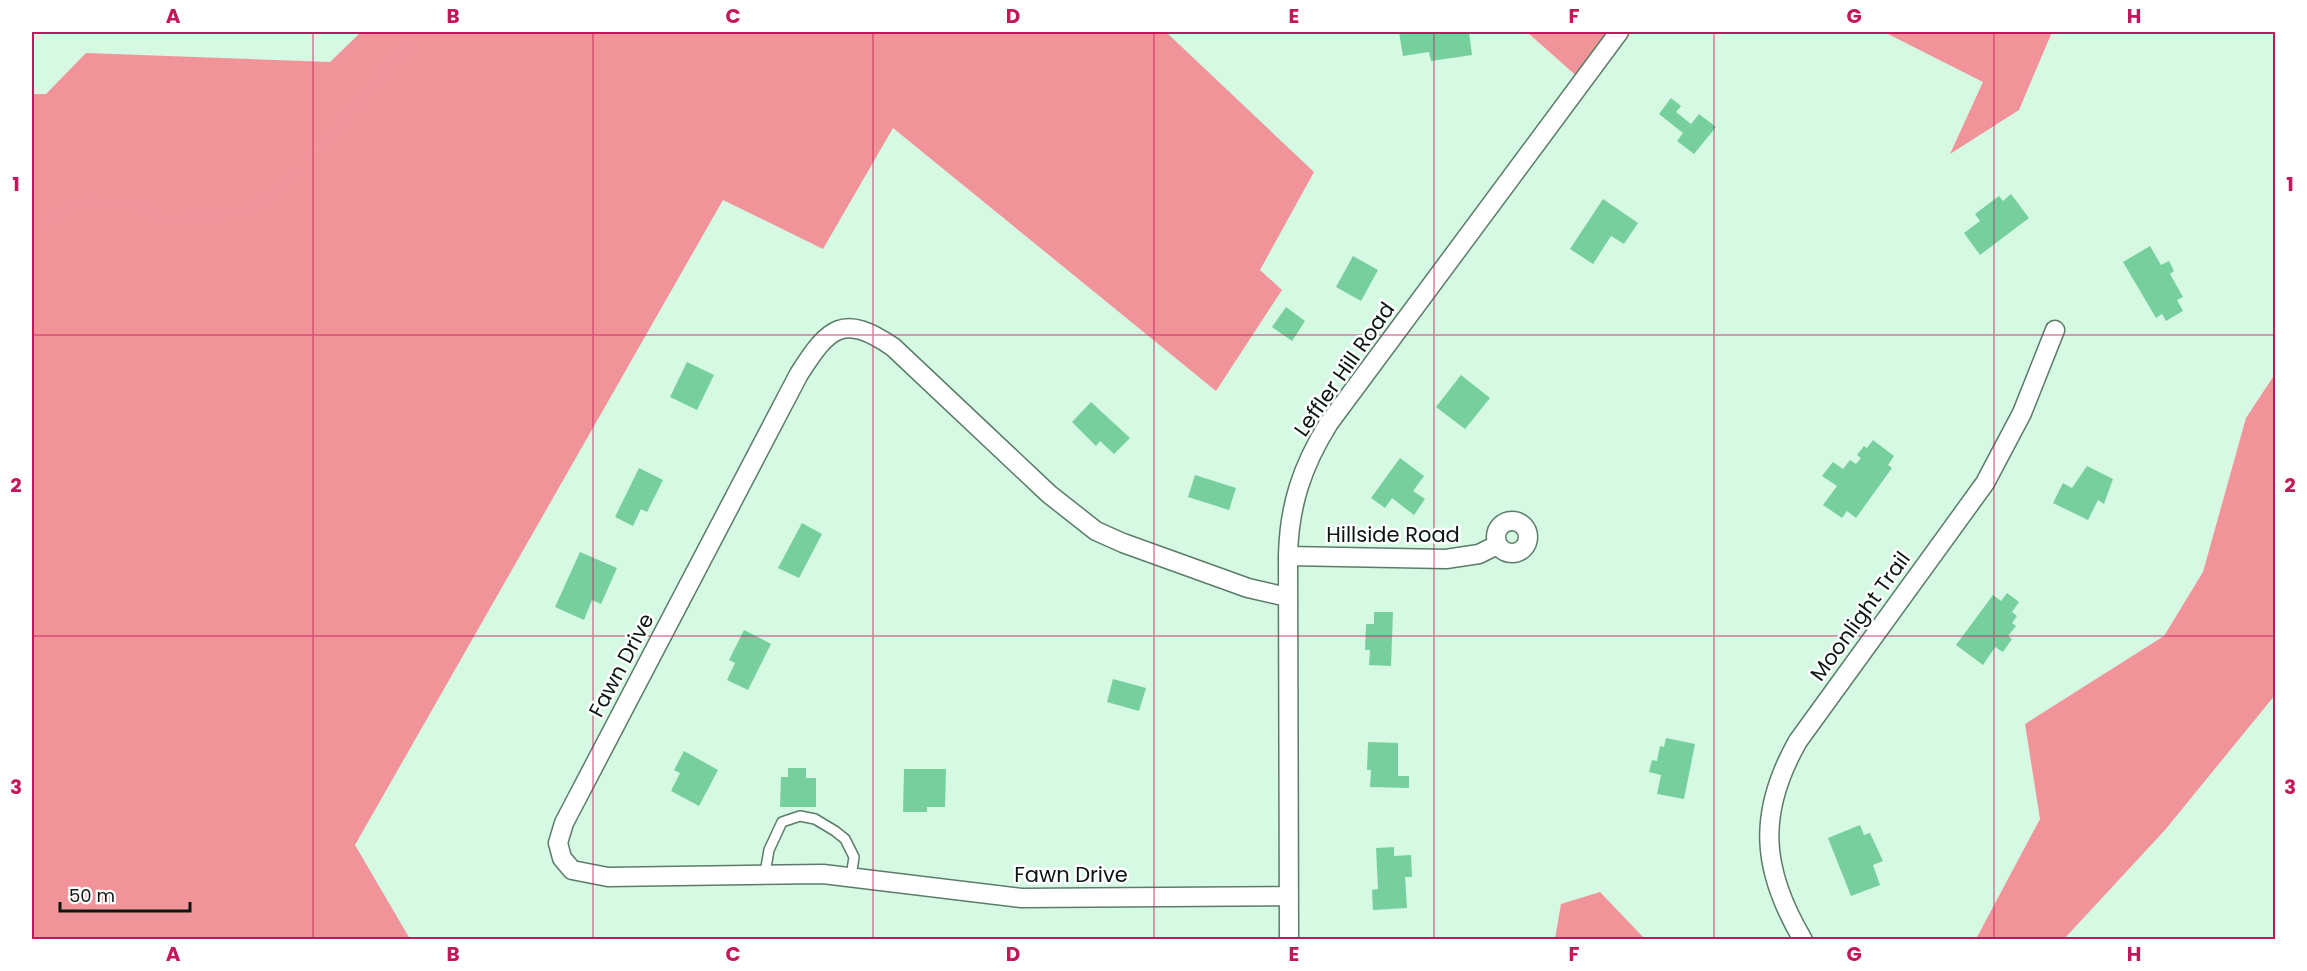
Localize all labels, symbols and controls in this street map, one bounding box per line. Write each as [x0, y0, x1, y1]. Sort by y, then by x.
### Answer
text: A [166, 2, 181, 30]
text: B [446, 2, 460, 30]
text: C [725, 2, 741, 30]
text: D [1006, 2, 1020, 30]
text: E [1289, 2, 1299, 30]
text: F [1569, 2, 1580, 30]
text: G [1846, 2, 1862, 30]
text: H [2127, 2, 2141, 30]
text: 1 [12, 170, 20, 198]
text: 1 [2286, 170, 2294, 198]
street label: Leffler Hill Road [1287, 296, 1401, 442]
text: 2 [10, 471, 22, 499]
text: 2 [2284, 471, 2296, 499]
street label: Hillside Road [1326, 520, 1460, 549]
street label: Moonlight Trail [1803, 545, 1917, 687]
street label: Fawn Drive [582, 608, 660, 722]
text: 3 [10, 773, 22, 801]
text: 3 [2284, 773, 2296, 801]
street label: Fawn Drive [1014, 860, 1128, 889]
scale bar [60, 875, 190, 913]
text: 50 m [69, 883, 115, 908]
text: A [166, 940, 181, 968]
text: B [446, 940, 460, 968]
text: C [725, 940, 741, 968]
text: D [1006, 940, 1020, 968]
text: E [1289, 940, 1299, 968]
text: F [1569, 940, 1580, 968]
text: G [1846, 940, 1862, 968]
text: H [2127, 940, 2141, 968]

